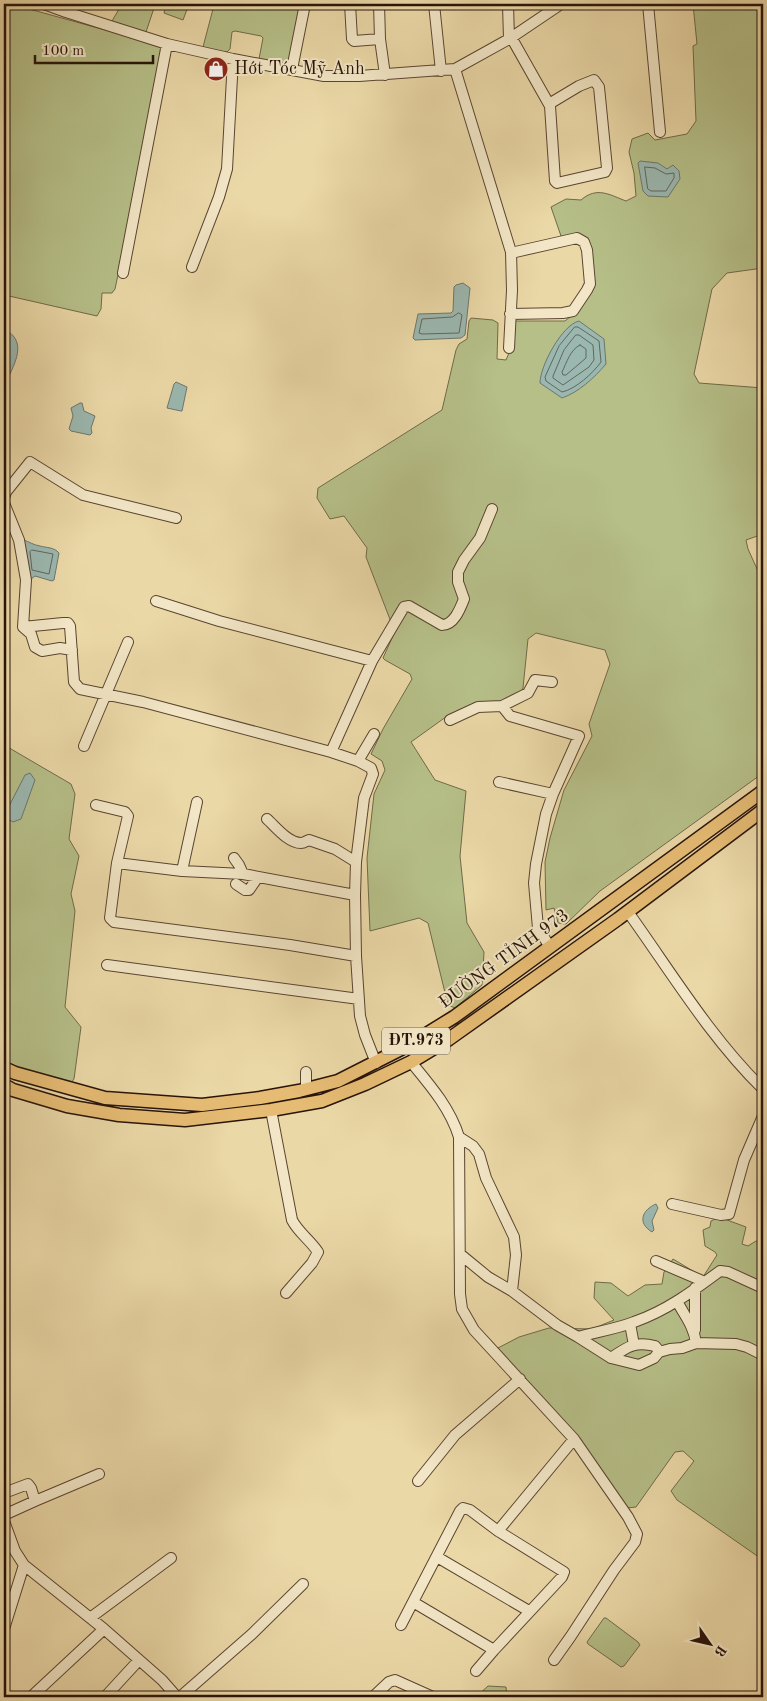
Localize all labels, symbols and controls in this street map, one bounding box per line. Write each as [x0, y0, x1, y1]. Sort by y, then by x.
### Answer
scale bar [35, 32, 152, 64]
text: 100 m [42, 44, 84, 59]
shop icon: Hớt Tóc Mỹ Anh [203, 56, 229, 82]
place label: Hớt Tóc Mỹ Anh [234, 60, 365, 78]
street label: ĐƯỜNG TỈNH 973 [433, 902, 572, 1012]
road number: ĐT.973 [382, 1028, 450, 1054]
north arrow [684, 1618, 734, 1668]
text: B [711, 1643, 729, 1659]

